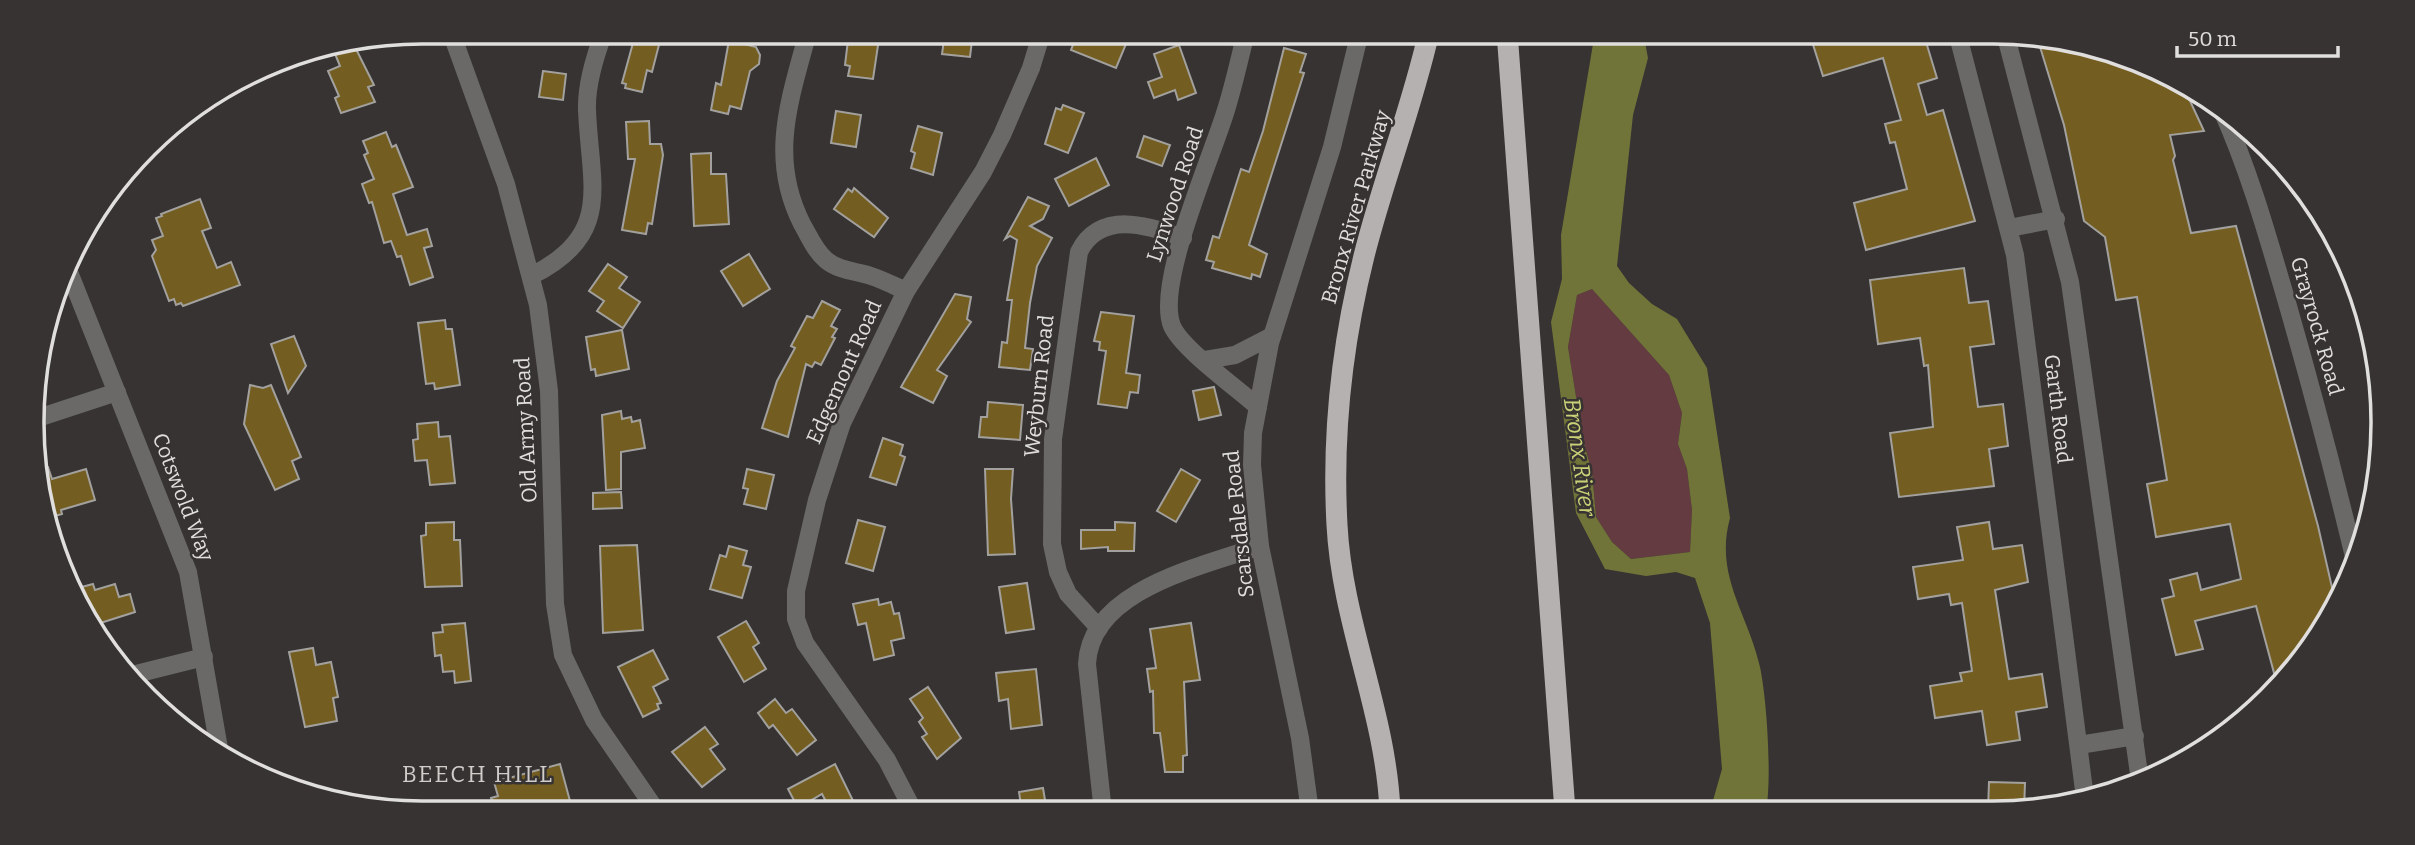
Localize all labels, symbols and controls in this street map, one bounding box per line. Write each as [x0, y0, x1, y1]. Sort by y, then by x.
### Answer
scale bar [2177, 14, 2338, 58]
text: 50 m [2188, 26, 2237, 52]
street label: Bronx River Parkway [1316, 106, 1396, 307]
street label: Lynwood Road [1141, 123, 1209, 265]
street label: Grayrock Road [2285, 254, 2349, 398]
street label: Edgemont Road [801, 296, 887, 448]
street label: Weyburn Road [1019, 314, 1059, 458]
street label: Garth Road [2038, 353, 2078, 465]
street label: Old Army Road [509, 357, 543, 503]
water label: Bronx River [1558, 396, 1602, 519]
street label: Cotswold Way [147, 429, 220, 566]
street label: Scarsdale Road [1218, 449, 1260, 599]
district label: BEECH HILL [402, 760, 554, 788]

